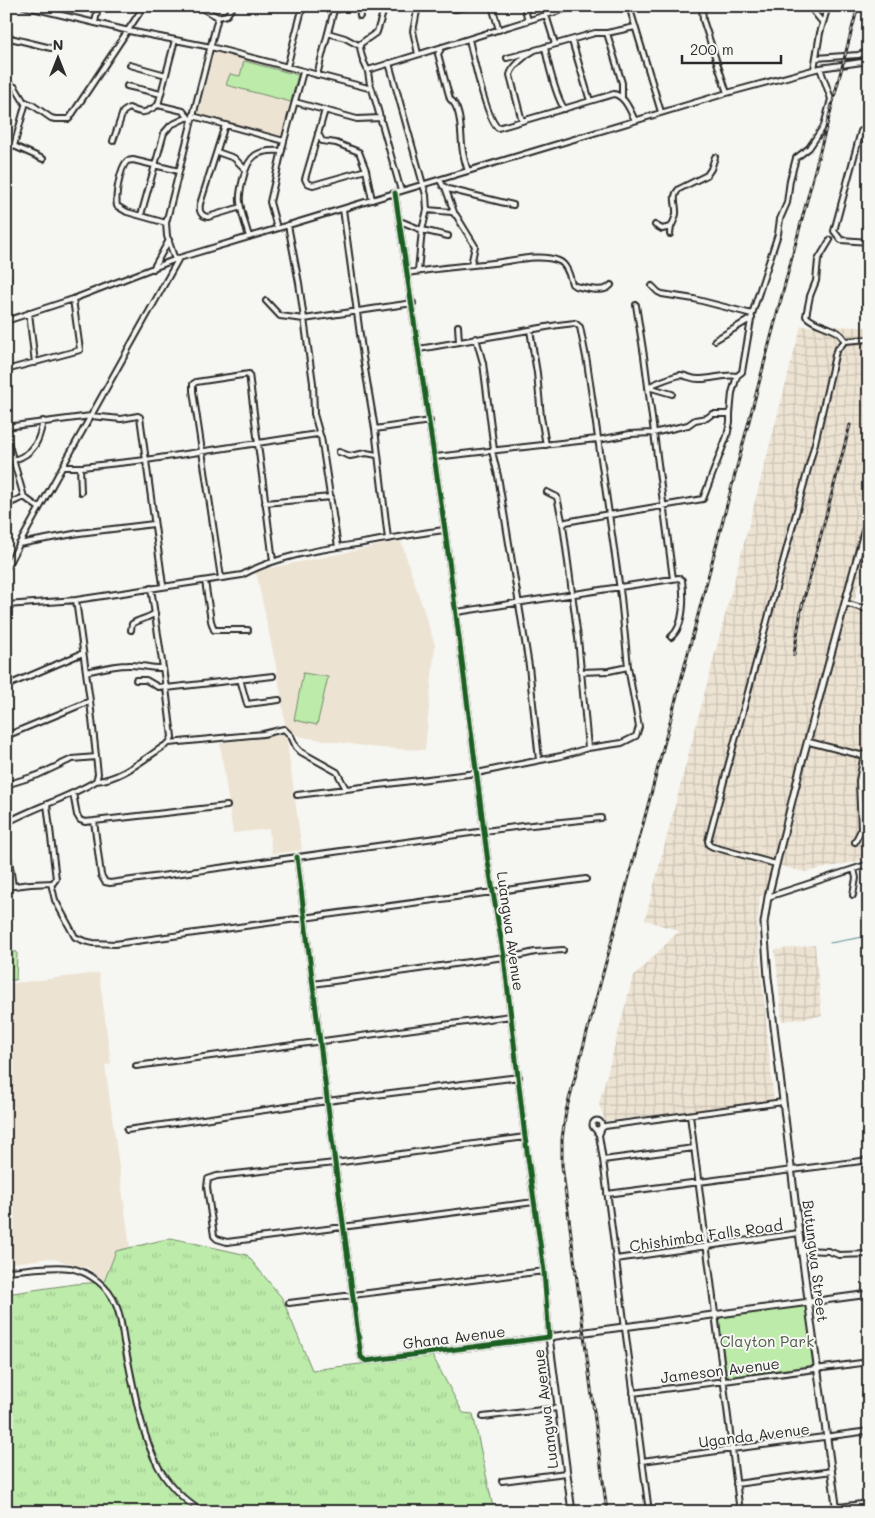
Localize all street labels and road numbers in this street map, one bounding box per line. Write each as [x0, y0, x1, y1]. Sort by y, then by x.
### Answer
street label: Luangwa Avenue [493, 870, 529, 992]
street label: Butungwa Street [799, 1199, 833, 1323]
street label: Chishimba Falls Road [628, 1214, 784, 1256]
street label: Ghana Avenue [402, 1321, 506, 1353]
street label: Luangwa Avenue [528, 1348, 562, 1470]
street label: Jameson Avenue [659, 1353, 781, 1387]
street label: Uganda Avenue [697, 1418, 811, 1452]

